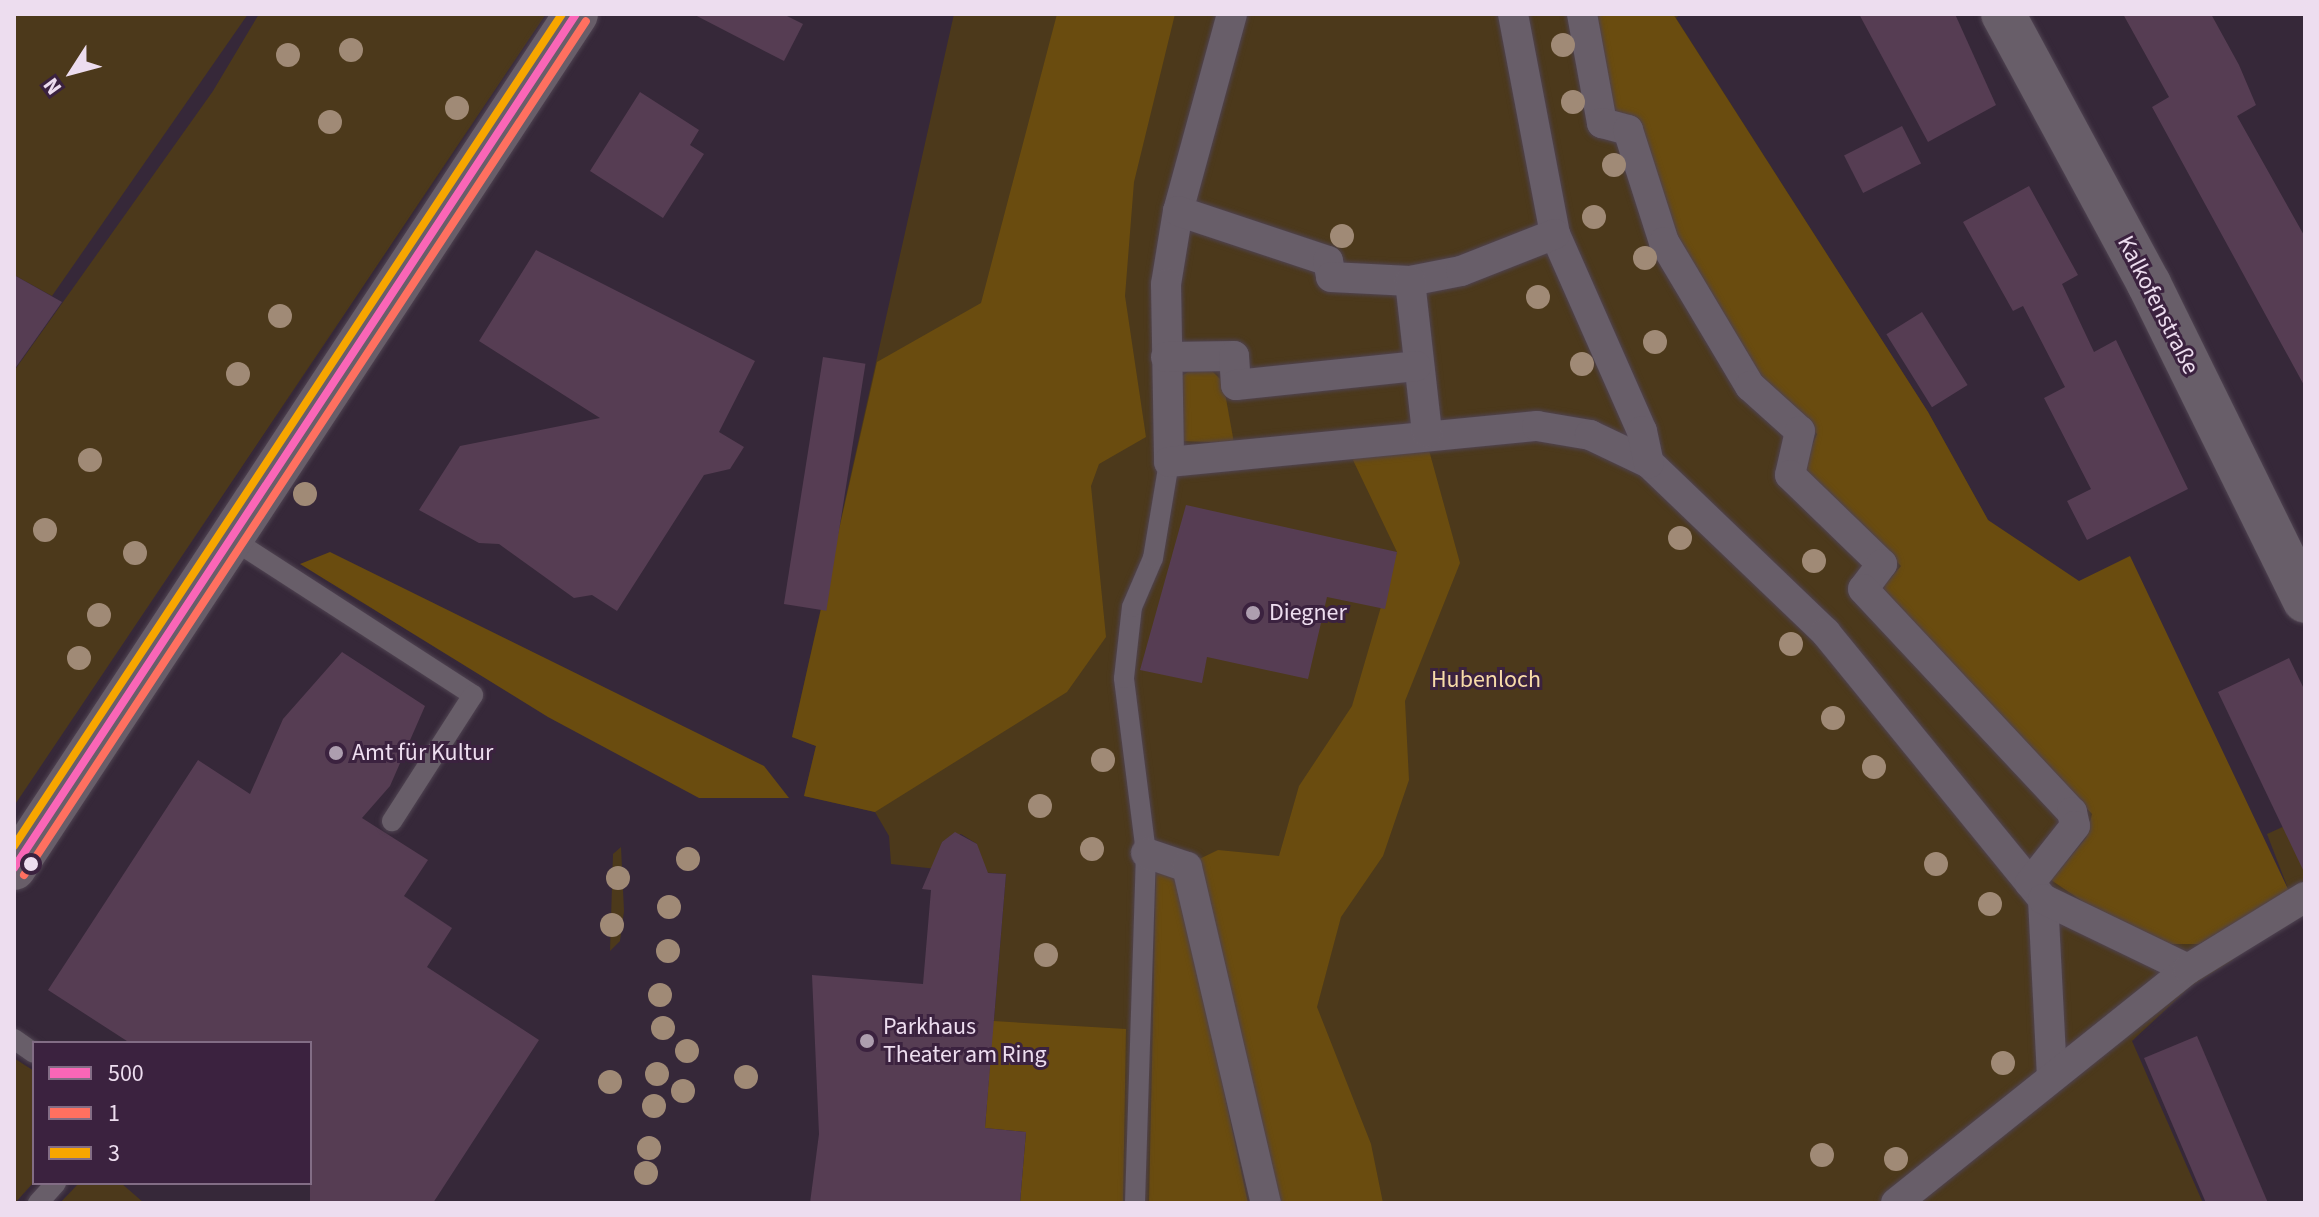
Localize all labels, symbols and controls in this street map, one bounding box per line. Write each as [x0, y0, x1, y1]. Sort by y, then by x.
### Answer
north arrow [32, 32, 112, 112]
text: N [35, 71, 70, 101]
street label: Kalkofenstraße [2111, 231, 2205, 379]
place label: Diegner [1269, 599, 1347, 627]
marker: Diegner [1244, 604, 1262, 622]
park label: Hubenloch [1431, 666, 1541, 694]
place label: Amt für Kultur [352, 739, 493, 767]
marker: Amt für Kultur [327, 744, 345, 762]
unlabelled marker [23, 856, 39, 872]
place label: Parkhaus Theater am Ring [883, 1013, 1047, 1069]
marker: Parkhaus Theater am Ring [858, 1032, 876, 1050]
legend [32, 1041, 312, 1185]
text: 500 [108, 1056, 144, 1091]
text: 1 [108, 1096, 120, 1131]
text: 3 [108, 1136, 120, 1171]

